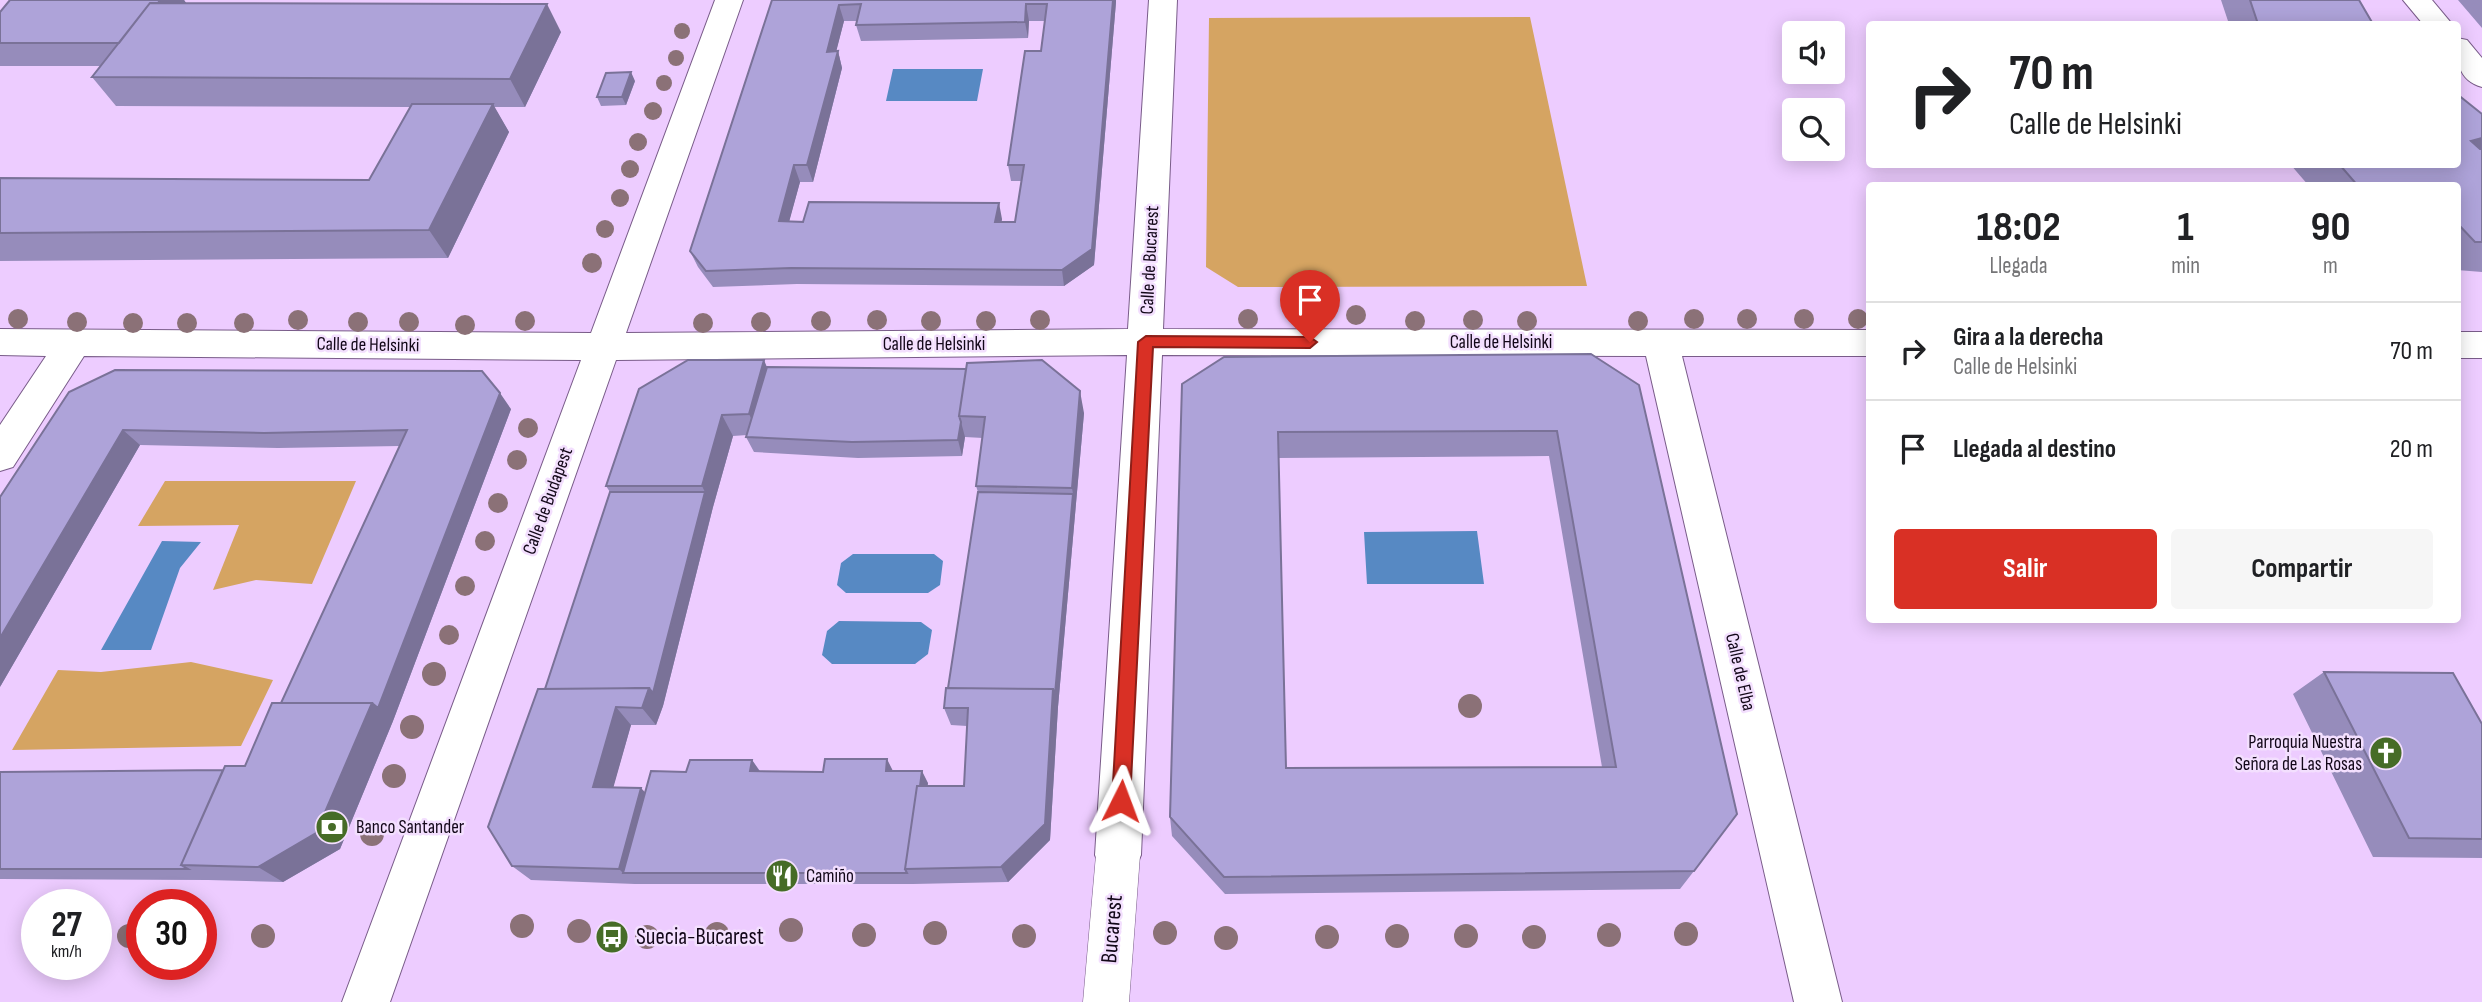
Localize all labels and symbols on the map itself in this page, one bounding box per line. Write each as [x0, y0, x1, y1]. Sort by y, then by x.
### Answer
street label: Calle de Bucarest [1136, 205, 1164, 315]
pin [1280, 270, 1340, 342]
street label: Calle de Helsinki [1450, 331, 1552, 354]
street label: Calle de Helsinki [316, 333, 420, 357]
street label: Calle de Helsinki [883, 333, 985, 356]
street label: Calle de Budapest [518, 444, 578, 558]
street label: Calle de Elba [1720, 631, 1760, 713]
place label: Parroquia Nuestra Señora de Las Rosas [2235, 731, 2362, 776]
church icon: Parroquia Nuestra Señora de Las Rosas [2367, 734, 2405, 772]
position arrow [1084, 764, 1158, 838]
bank icon: Banco Santander [313, 808, 351, 846]
place label: Banco Santander [356, 816, 465, 839]
restaurant icon: Camiño [763, 857, 801, 895]
place label: Camiño [806, 865, 854, 888]
speed limit sign: 30 [126, 889, 217, 980]
street label: Bucarest [1095, 894, 1129, 964]
bus stop icon: Suecia-Bucarest [593, 918, 631, 956]
place label: Suecia-Bucarest [636, 923, 764, 951]

